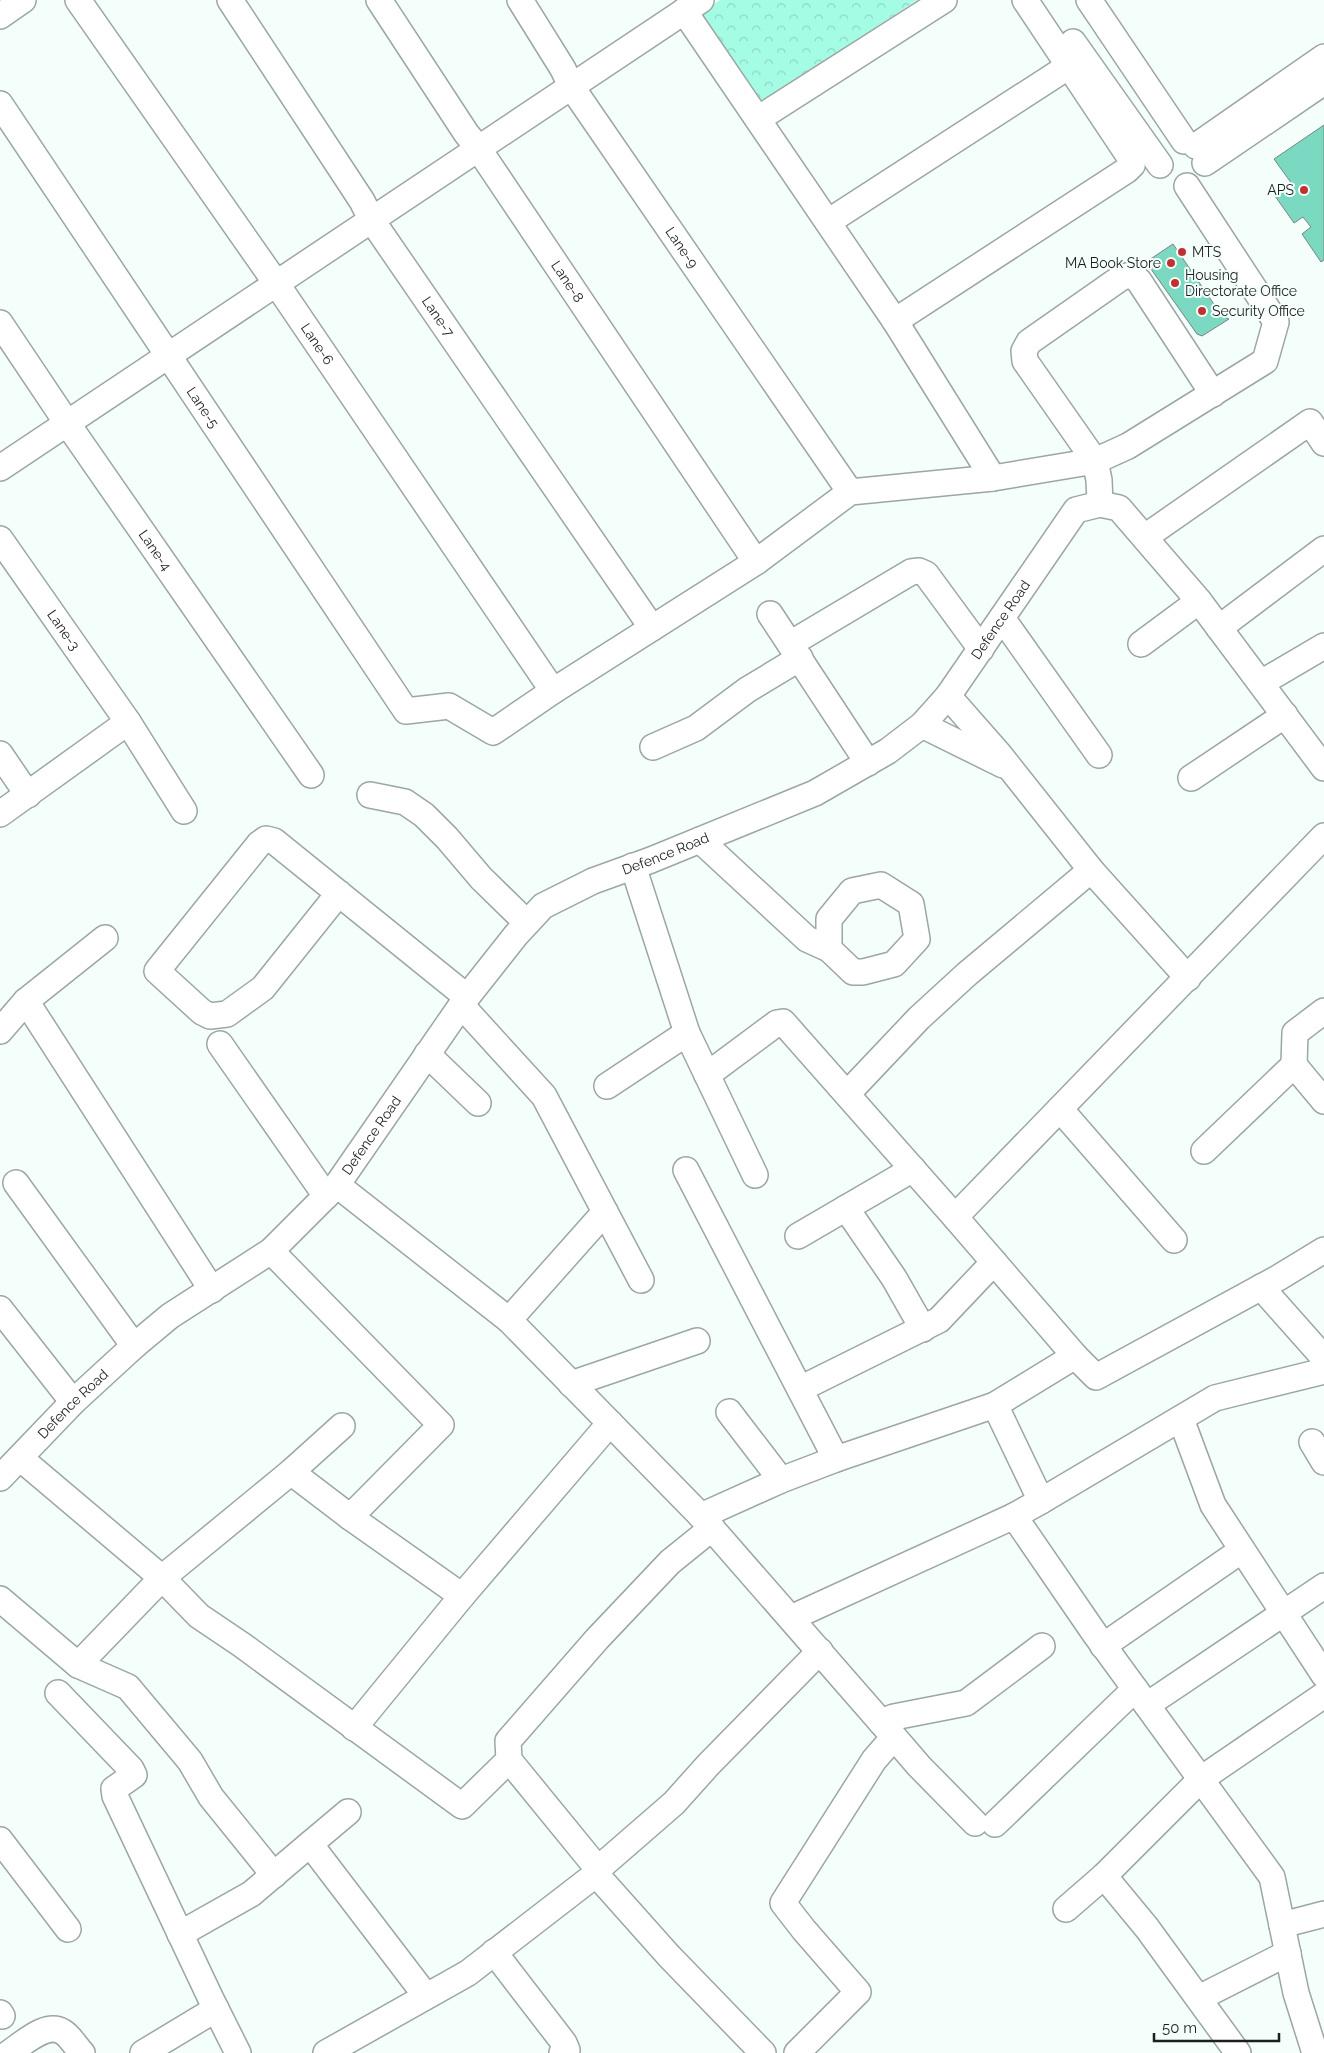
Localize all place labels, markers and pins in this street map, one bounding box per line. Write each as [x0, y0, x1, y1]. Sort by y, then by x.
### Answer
place label: APS [1267, 182, 1295, 198]
marker: APS [1298, 184, 1310, 196]
place label: MTS [1192, 244, 1222, 260]
marker: MTS [1176, 246, 1188, 258]
place label: MA Book Store [1065, 255, 1161, 271]
marker: MA Book Store [1165, 257, 1177, 269]
place label: Housing Directorate Office [1185, 267, 1297, 299]
marker: Housing Directorate Office [1169, 277, 1181, 289]
place label: Security Office [1212, 303, 1305, 319]
marker: Security Office [1196, 305, 1208, 317]

